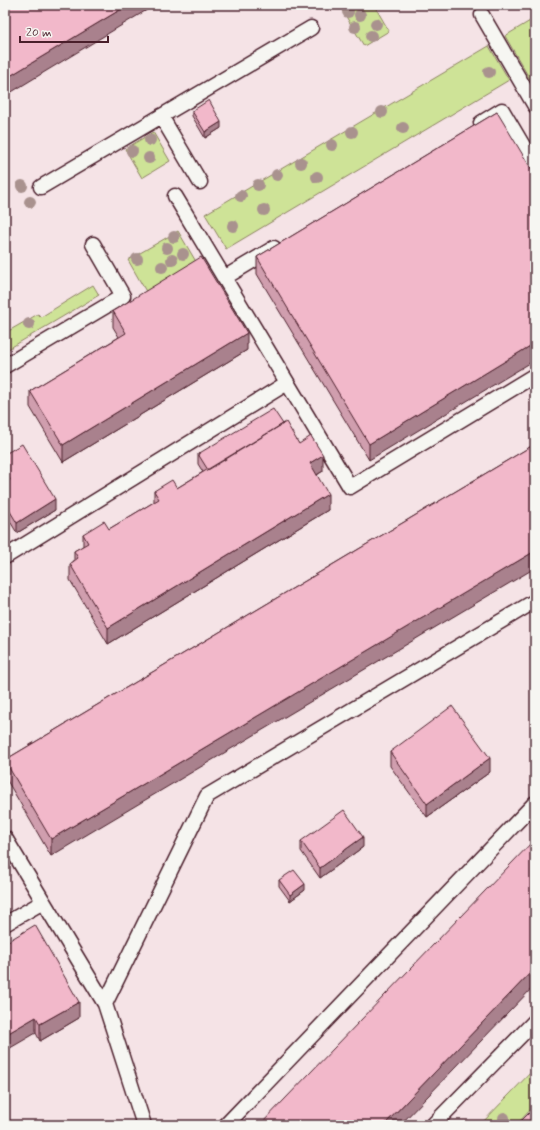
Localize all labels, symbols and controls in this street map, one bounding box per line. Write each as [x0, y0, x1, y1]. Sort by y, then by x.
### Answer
scale bar [20, 18, 108, 44]
text: 20 m [26, 25, 52, 41]

